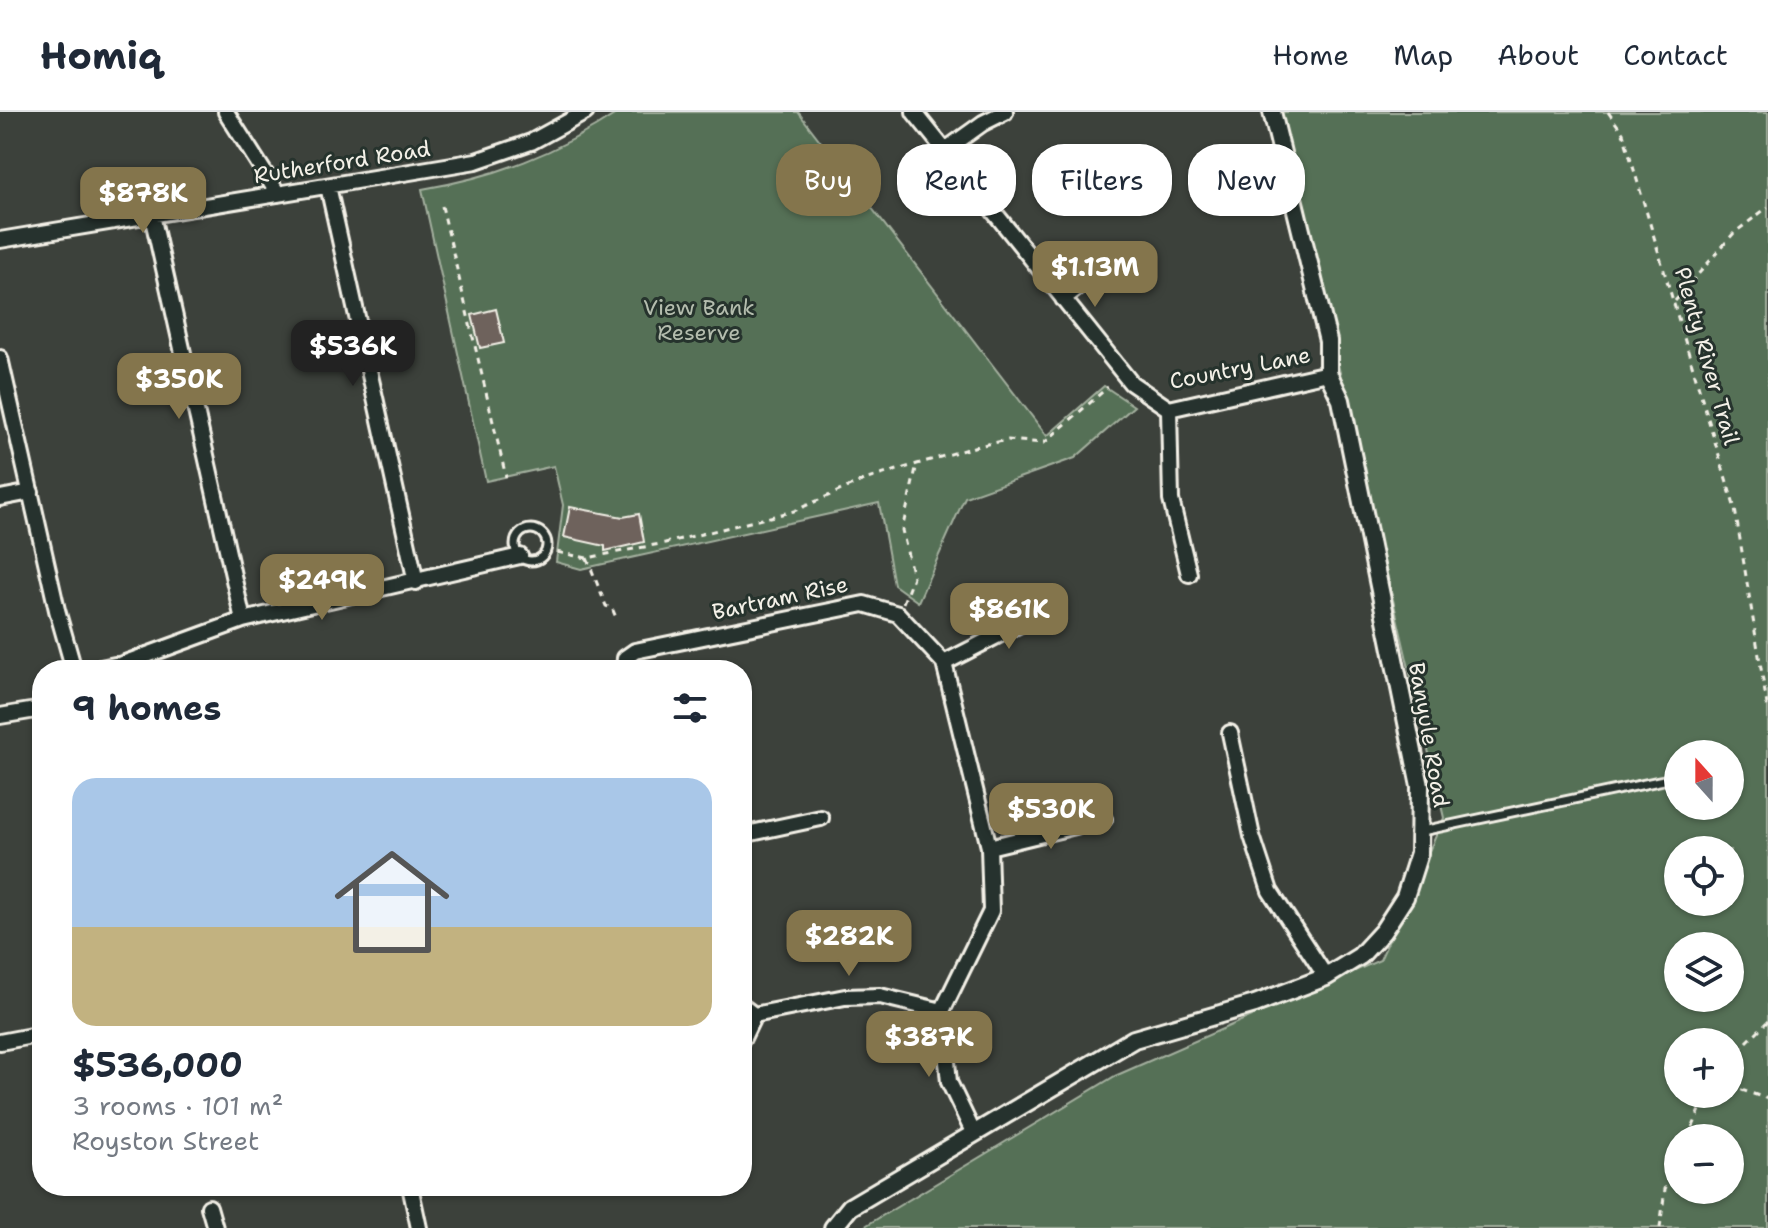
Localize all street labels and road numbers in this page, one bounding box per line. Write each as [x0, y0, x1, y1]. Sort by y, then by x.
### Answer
street label: Rutherford Road [252, 134, 432, 190]
street label: Plenty River Trail [1668, 264, 1746, 449]
street label: Country Lane [1167, 340, 1313, 396]
street label: Bartram Rise [709, 569, 851, 627]
street label: Banyule Road [1402, 660, 1456, 810]

